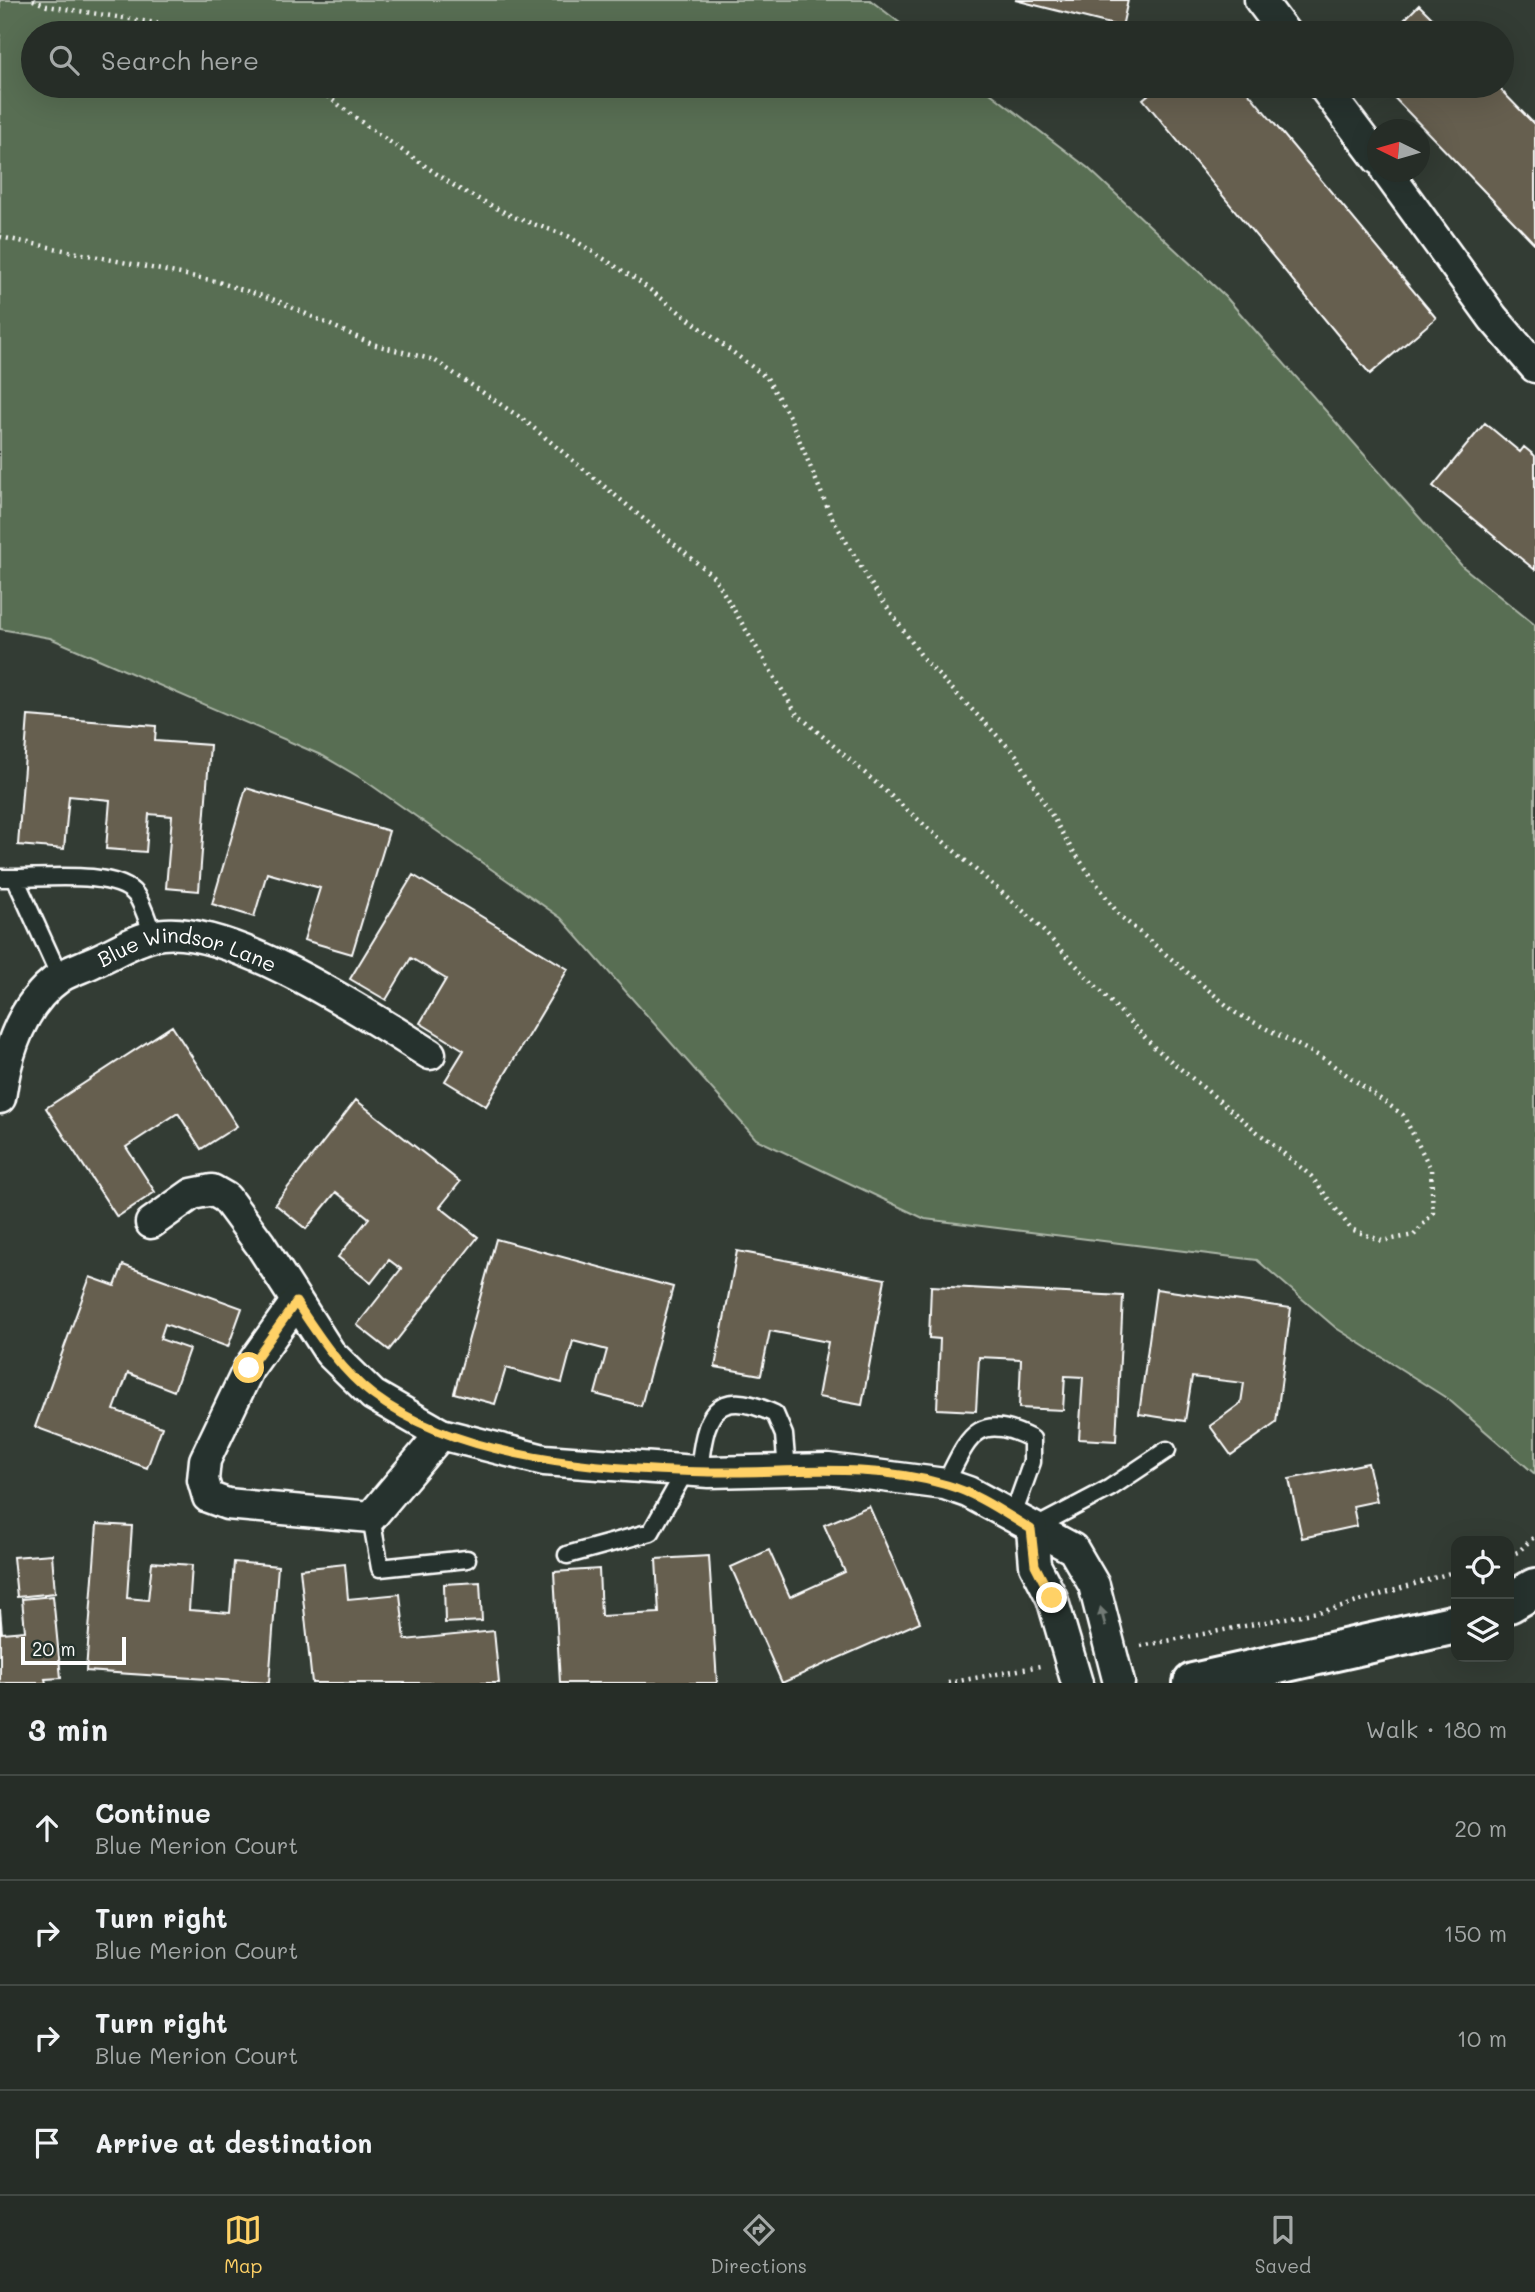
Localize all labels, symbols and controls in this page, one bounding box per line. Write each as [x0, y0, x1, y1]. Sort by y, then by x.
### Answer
search box [21, 21, 1514, 98]
icon: search [45, 41, 83, 79]
text: Search here [101, 43, 259, 77]
north arrow [1367, 119, 1430, 182]
text: Blue Windsor Lane [92, 920, 281, 977]
street label: Blue Windsor Lane [92, 953, 280, 981]
route start [233, 1352, 264, 1383]
map controls [1451, 1536, 1514, 1662]
button: locate [1451, 1536, 1514, 1599]
route end [1036, 1582, 1067, 1613]
button: layers [1451, 1599, 1514, 1662]
one-way arrow [1097, 1605, 1108, 1627]
scale bar [21, 1634, 126, 1666]
text: 20 m [32, 1636, 76, 1661]
text: 3 min [28, 1709, 108, 1749]
text: Walk · 180 m [1366, 1714, 1507, 1744]
text: Continue [95, 1796, 211, 1830]
icon: ahead [28, 1809, 66, 1847]
text: 20 m [1454, 1813, 1507, 1843]
text: Blue Merion Court [95, 1830, 298, 1860]
text: Turn right [95, 1901, 228, 1935]
icon: right [28, 1914, 66, 1952]
text: 150 m [1443, 1918, 1507, 1948]
text: Blue Merion Court [95, 1935, 298, 1965]
text: Turn right [95, 2006, 228, 2040]
icon: right [28, 2019, 66, 2057]
text: 10 m [1457, 2023, 1507, 2053]
text: Blue Merion Court [95, 2040, 298, 2070]
icon: arrive [28, 2124, 66, 2162]
text: Arrive at destination [95, 2126, 372, 2160]
tab: Map [224, 2211, 263, 2278]
tab: Directions [710, 2211, 807, 2278]
tab: Saved [1255, 2211, 1311, 2278]

